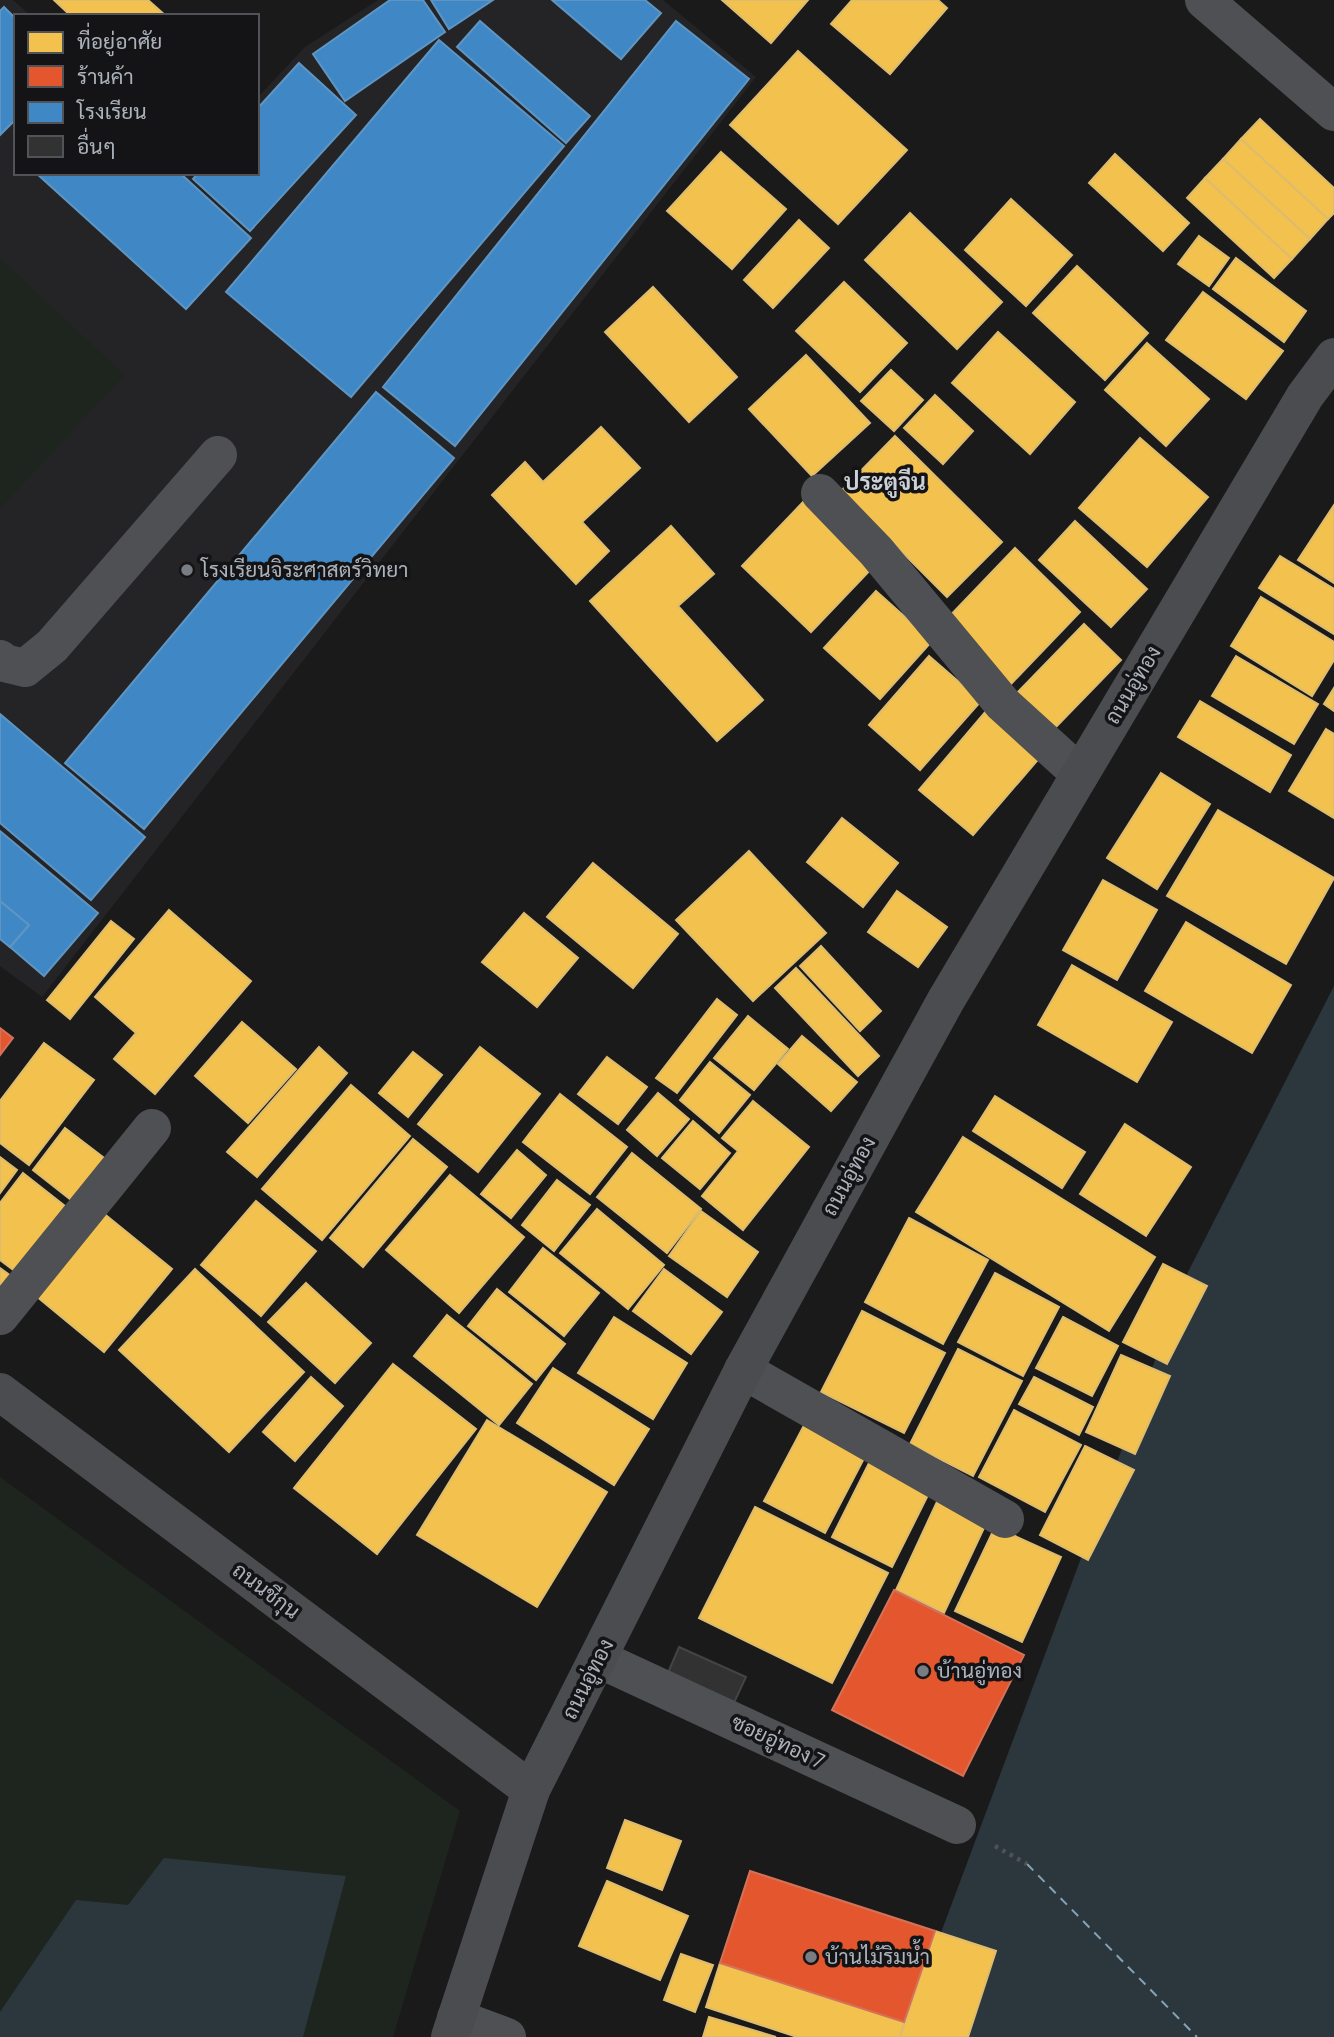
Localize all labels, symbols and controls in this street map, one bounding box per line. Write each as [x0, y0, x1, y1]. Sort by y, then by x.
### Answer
legend [14, 14, 259, 175]
text: ที่อยู่อาศัย [77, 22, 162, 57]
text: ร้านค้า [77, 62, 134, 90]
text: โรงเรียน [76, 97, 147, 125]
text: อื่นๆ [77, 127, 116, 160]
district label: ประตูจีน [844, 465, 926, 498]
place label: โรงเรียนจิระศาสตร์วิทยา [200, 555, 408, 583]
marker: โรงเรียนจิระศาสตร์วิทยา [179, 562, 195, 578]
street label: ถนนอู่ทอง [1098, 640, 1168, 730]
street label: ถนนอู่ทอง [815, 1131, 883, 1221]
street label: ถนนชีกุน [227, 1556, 306, 1625]
street label: ถนนอู่ทอง [555, 1633, 621, 1725]
place label: บ้านอู่ทอง [937, 1656, 1022, 1686]
marker: บ้านอู่ทอง [915, 1663, 931, 1679]
street label: ซอยอู่ทอง 7 [726, 1707, 830, 1777]
place label: บ้านไม้ริมน้ำ [825, 1939, 930, 1970]
marker: บ้านไม้ริมน้ำ [803, 1949, 819, 1965]

